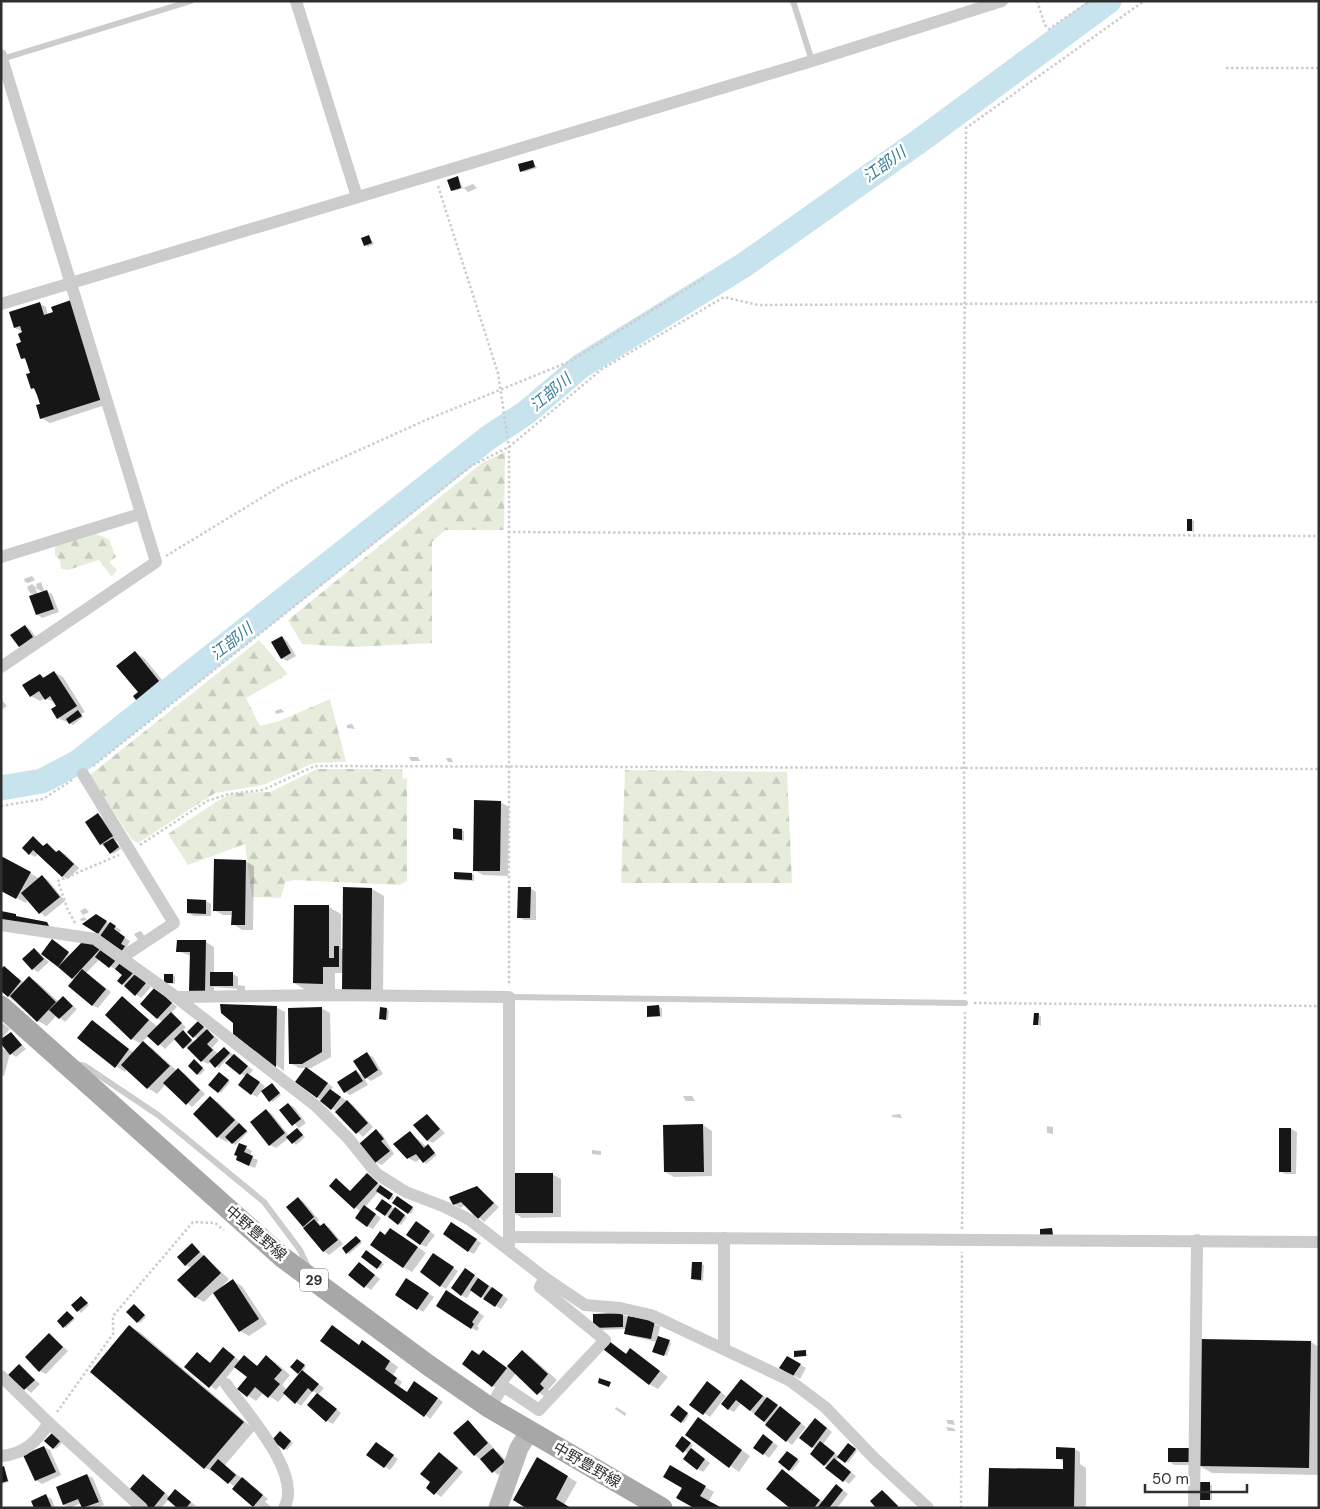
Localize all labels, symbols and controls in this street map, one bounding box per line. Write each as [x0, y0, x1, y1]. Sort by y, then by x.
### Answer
water label: 江部川 [859, 141, 911, 187]
water label: 江部川 [525, 368, 577, 416]
water label: 江部川 [206, 617, 258, 664]
street label: 中野豊野線 [221, 1201, 291, 1265]
road number: 29 [300, 1268, 328, 1292]
street label: 中野豊野線 [550, 1438, 624, 1492]
scale bar [1145, 1462, 1248, 1494]
text: 50 m [1152, 1469, 1189, 1489]

